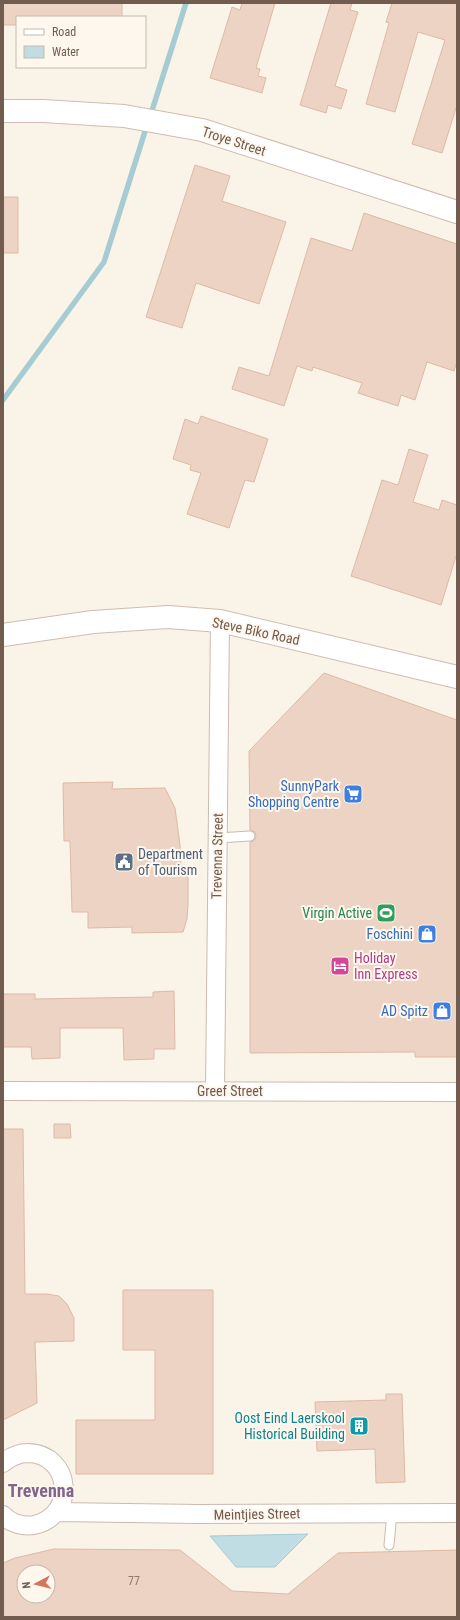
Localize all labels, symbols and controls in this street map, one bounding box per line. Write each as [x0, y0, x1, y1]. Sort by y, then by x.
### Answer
legend [16, 16, 146, 68]
text: Road [52, 25, 76, 39]
text: Water [52, 45, 80, 59]
street label: Troye Street [200, 123, 268, 159]
street label: Steve Biko Road [211, 614, 301, 648]
place label: SunnyPark Shopping Centre [248, 778, 340, 810]
supermarket icon: SunnyPark Shopping Centre [342, 783, 364, 805]
street label: Trevenna Street [208, 813, 226, 899]
place label: Department of Tourism [138, 846, 203, 878]
public building icon: Department of Tourism [113, 851, 135, 873]
sports icon: Virgin Active [375, 902, 397, 924]
place label: Virgin Active [302, 905, 372, 921]
shop icon: Foschini [416, 923, 438, 945]
place label: Foschini [367, 926, 413, 942]
place label: Holiday Inn Express [354, 950, 418, 982]
hotel icon: Holiday Inn Express [329, 955, 351, 977]
shop icon: AD Spitz [431, 1000, 453, 1022]
place label: AD Spitz [381, 1003, 428, 1019]
street label: Greef Street [197, 1083, 263, 1099]
place label: Oost Eind Laerskool Historical Building [235, 1410, 345, 1442]
building icon: Oost Eind Laerskool Historical Building [348, 1415, 370, 1437]
district label: Trevenna [8, 1480, 74, 1501]
street label: Meintjies Street [214, 1505, 300, 1523]
north arrow [16, 1564, 56, 1604]
house number: 77 [128, 1574, 140, 1588]
text: N [20, 1581, 33, 1589]

